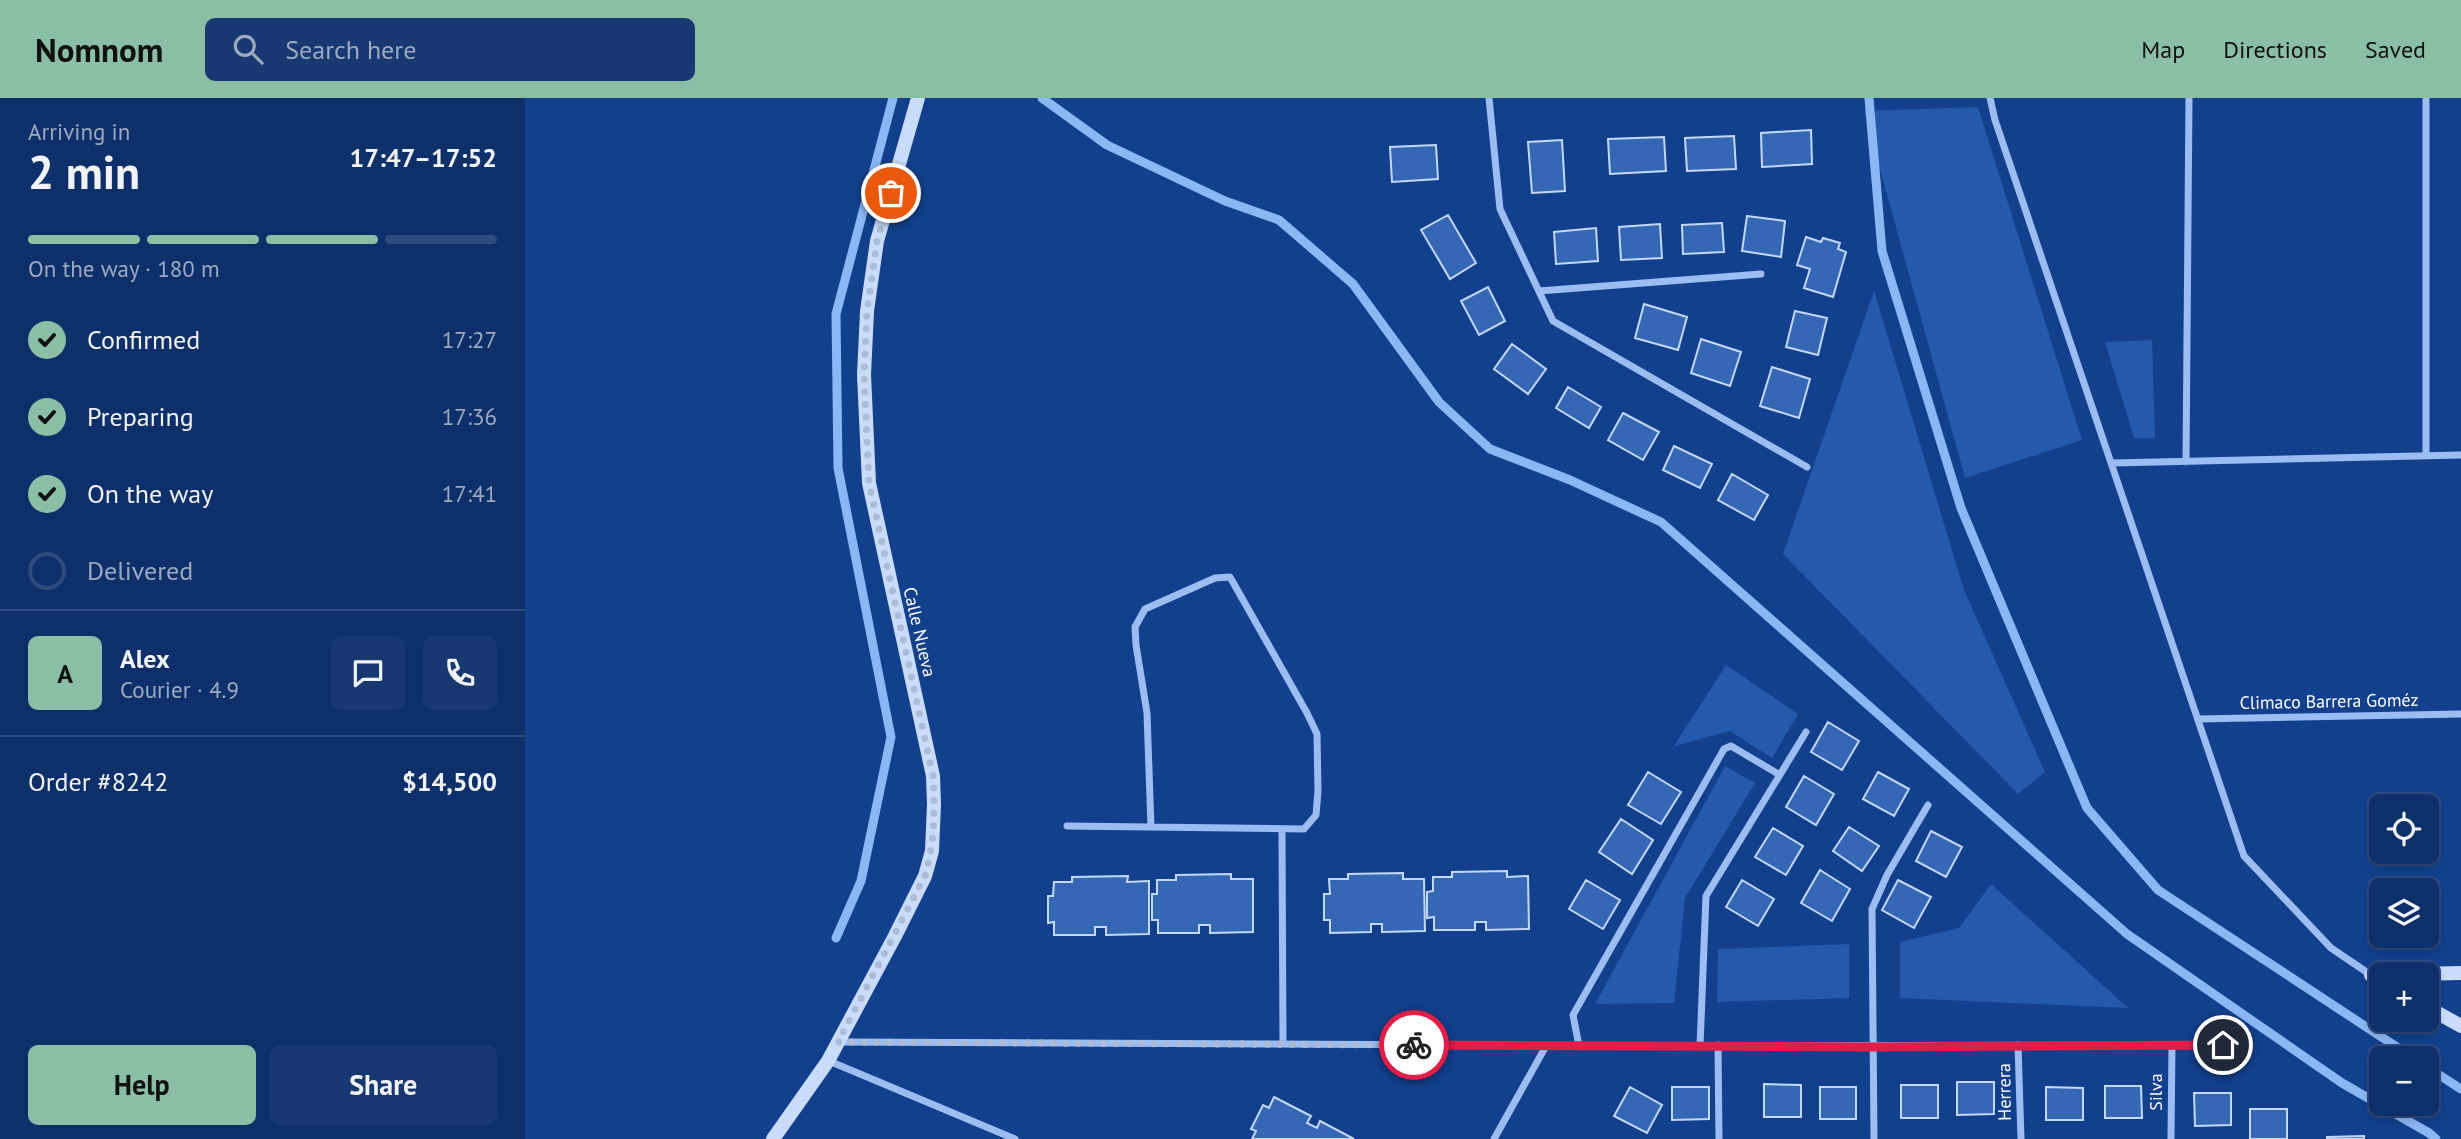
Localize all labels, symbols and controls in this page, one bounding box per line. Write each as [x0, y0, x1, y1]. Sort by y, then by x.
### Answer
search box [205, 18, 695, 81]
text: Nomnom [35, 28, 163, 71]
icon: search [229, 30, 267, 68]
text: Search here [285, 33, 416, 66]
text: Map [2141, 34, 2185, 65]
text: Directions [2223, 34, 2327, 65]
text: Saved [2365, 34, 2426, 65]
text: Arriving in [28, 117, 130, 146]
text: 17:47–17:52 [350, 141, 497, 174]
text: 2 min [28, 142, 140, 202]
pin [861, 163, 921, 223]
icon: bag [872, 174, 910, 212]
text: On the way · 180 m [28, 254, 220, 283]
icon: check [28, 321, 66, 359]
text: Confirmed [87, 323, 200, 356]
text: 17:27 [442, 325, 497, 354]
icon: check [28, 398, 66, 436]
text: Preparing [87, 400, 194, 433]
text: 17:36 [442, 402, 497, 431]
icon: check [28, 475, 66, 513]
text: On the way [87, 477, 213, 510]
text: 17:41 [442, 479, 497, 508]
text: Delivered [87, 554, 193, 587]
street label: Calle Nueva [898, 585, 942, 679]
button: chat [331, 636, 405, 710]
button: phone [423, 636, 497, 710]
text: Alex [120, 642, 170, 675]
text: A [57, 657, 73, 690]
text: Courier · 4.9 [120, 675, 239, 704]
street label: Climaco Barrera Goméz [2239, 688, 2419, 714]
text: Order #8242 [28, 765, 168, 798]
text: $14,500 [402, 765, 497, 798]
map controls [2369, 794, 2439, 1116]
button: locate [2369, 794, 2439, 864]
button: layers [2369, 878, 2439, 948]
button: + [2369, 962, 2439, 1032]
courier [1379, 1010, 1449, 1080]
pin [2193, 1015, 2253, 1075]
icon: bike [1395, 1026, 1433, 1064]
icon: home [2204, 1026, 2242, 1064]
button: Help [28, 1045, 256, 1125]
button: Share [270, 1045, 497, 1125]
button: − [2369, 1046, 2439, 1116]
street label: Herrera [1992, 1063, 2016, 1121]
street label: Silva [2144, 1073, 2167, 1111]

